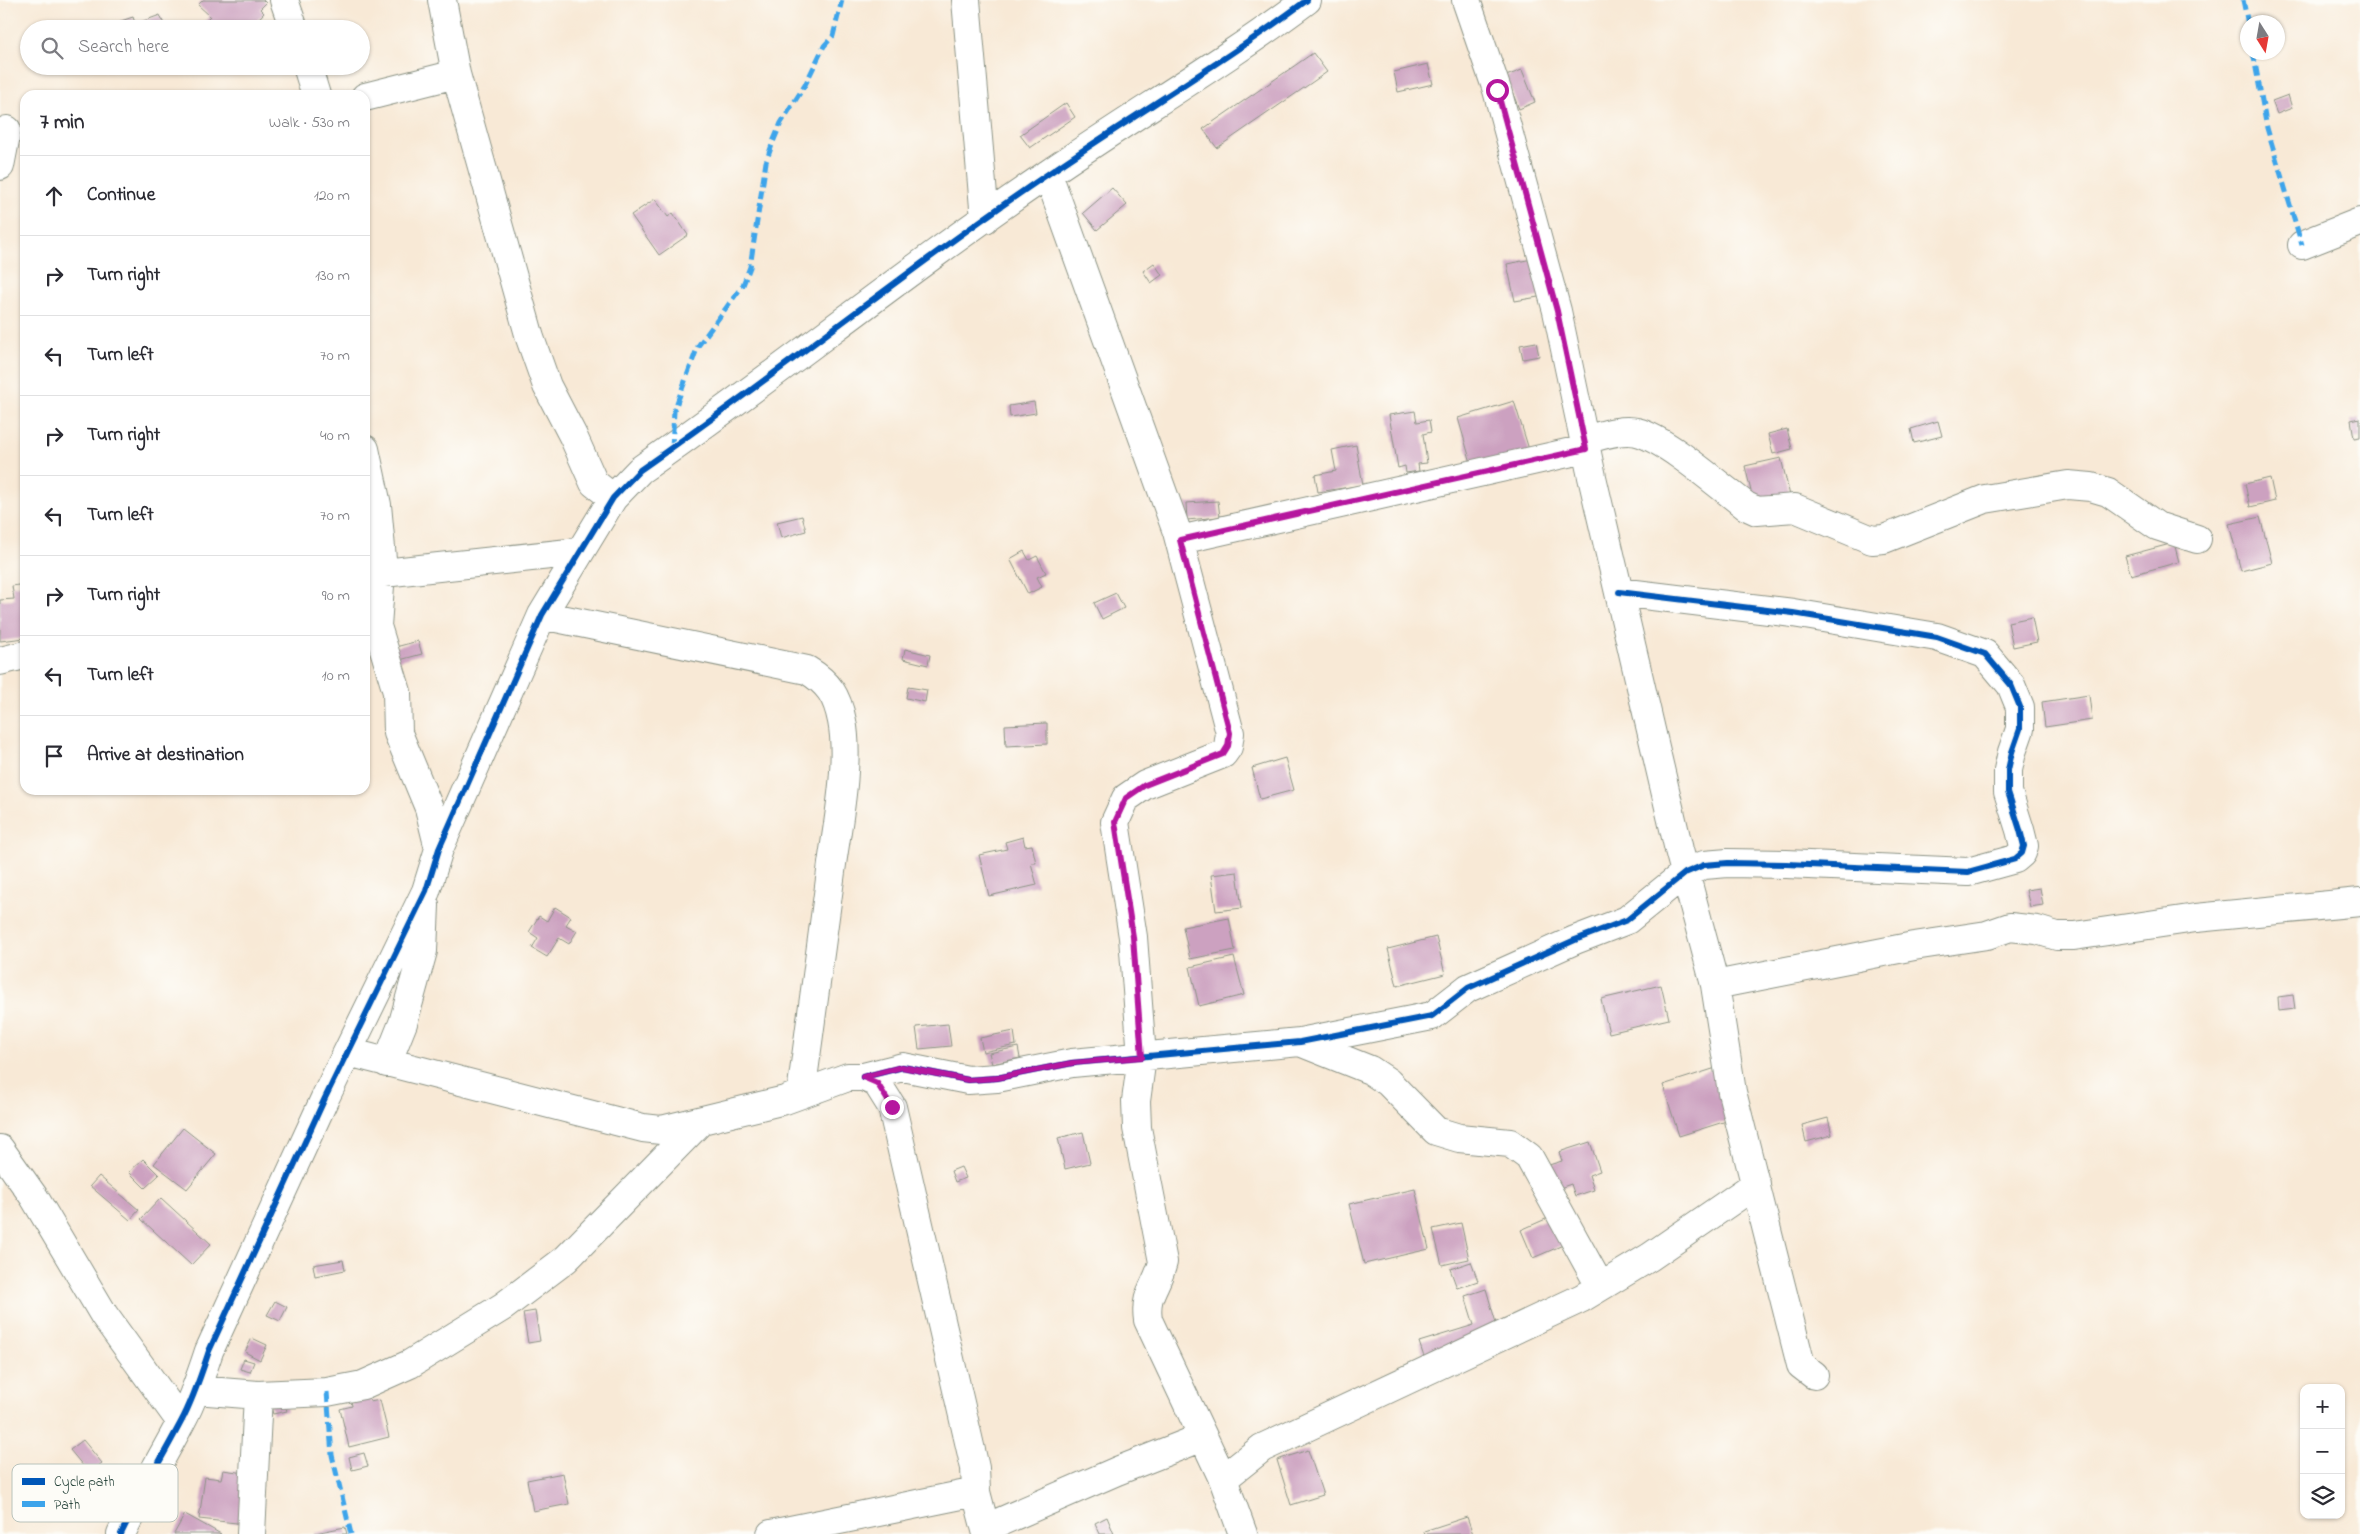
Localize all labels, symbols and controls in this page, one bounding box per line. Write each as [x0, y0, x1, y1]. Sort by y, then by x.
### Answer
north arrow [2240, 15, 2285, 60]
search box [20, 20, 370, 75]
icon: search [38, 34, 66, 62]
text: Search here [78, 34, 169, 61]
route start [1486, 79, 1509, 102]
text: 7 min [40, 108, 84, 138]
text: Walk · 530 m [269, 111, 350, 135]
icon: ahead [40, 182, 68, 210]
text: Continue [87, 182, 155, 209]
text: 120 m [314, 184, 350, 208]
icon: right [40, 262, 68, 290]
text: Turn right [87, 262, 160, 289]
text: 130 m [315, 264, 350, 288]
icon: left [40, 342, 68, 370]
text: Turn left [87, 342, 154, 369]
text: 70 m [320, 344, 350, 368]
icon: right [40, 422, 68, 450]
text: Turn right [87, 422, 160, 449]
text: 40 m [320, 424, 350, 448]
icon: left [40, 502, 68, 530]
text: Turn left [87, 502, 154, 529]
text: 70 m [320, 504, 350, 528]
icon: right [40, 582, 68, 610]
text: Turn right [87, 582, 160, 609]
text: 90 m [322, 584, 350, 608]
icon: left [40, 662, 68, 690]
text: Turn left [87, 662, 154, 689]
text: 10 m [322, 664, 350, 688]
icon: arrive [40, 742, 68, 770]
text: Arrive at destination [87, 742, 244, 769]
route end [881, 1096, 904, 1119]
map controls [2300, 1384, 2345, 1519]
button: + [2300, 1384, 2345, 1429]
button: − [2300, 1429, 2345, 1474]
legend [12, 1464, 178, 1522]
text: Cycle path [54, 1472, 115, 1494]
button: layers [2300, 1474, 2345, 1519]
text: Path [54, 1495, 80, 1516]

